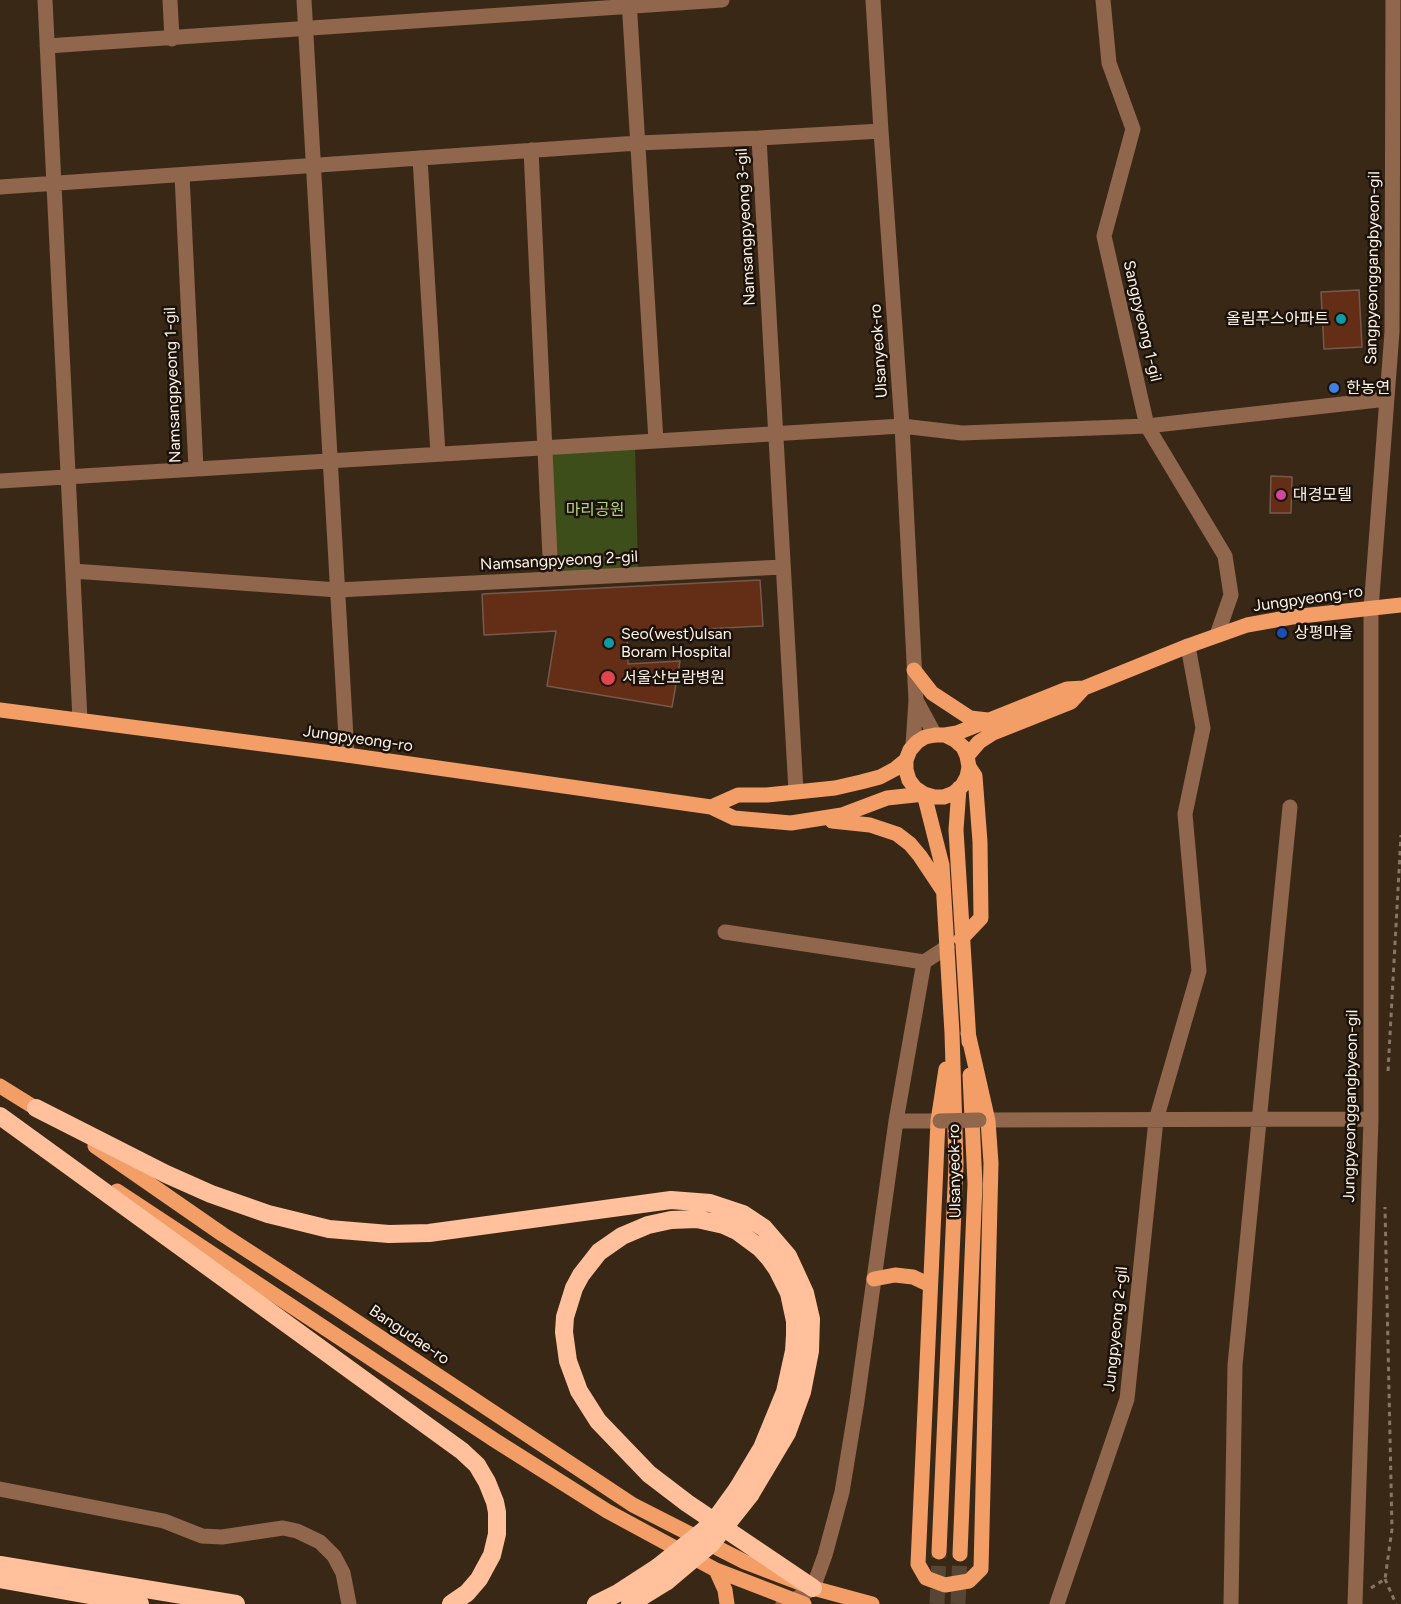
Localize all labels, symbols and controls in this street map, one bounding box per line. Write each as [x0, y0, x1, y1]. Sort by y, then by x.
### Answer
street label: Namsangpyeong 3-gil [732, 148, 760, 306]
street label: Sangpyeonggangbyeon-gil [1362, 171, 1384, 365]
street label: Sangpyeong 1-gil [1119, 258, 1165, 384]
street label: Ulsanyeok-ro [866, 303, 892, 399]
street label: Namsangpyeong 1-gil [161, 307, 185, 463]
place label: 올림푸스아파트 [1226, 309, 1329, 329]
marker: 올림푸스아파트 [1334, 312, 1348, 326]
place label: 한농연 [1346, 378, 1390, 398]
marker: 한농연 [1327, 381, 1341, 395]
place label: 대경모텔 [1293, 485, 1352, 505]
marker: 대경모텔 [1274, 488, 1288, 502]
park label: 마리공원 [566, 500, 624, 520]
street label: Namsangpyeong 2-gil [480, 547, 638, 575]
street label: Jungpyeong-ro [1252, 582, 1364, 616]
place label: 상평마을 [1294, 623, 1353, 643]
place label: Seo(west)ulsan Boram Hospital [621, 624, 732, 662]
marker: 상평마을 [1275, 626, 1289, 640]
marker: Seo(west)ulsan Boram Hospital [602, 636, 616, 650]
place label: 서울산보람병원 [622, 668, 725, 688]
marker: 서울산보람병원 [599, 669, 617, 687]
street label: Jungpyeong-ro [302, 722, 414, 756]
street label: Jungpyeonggangbyeon-gil [1340, 1009, 1362, 1203]
street label: Ulsanyeok-ro [945, 1124, 965, 1218]
street label: Jungpyeong 2-gil [1100, 1266, 1132, 1392]
street label: Bangudae-ro [365, 1301, 453, 1369]

